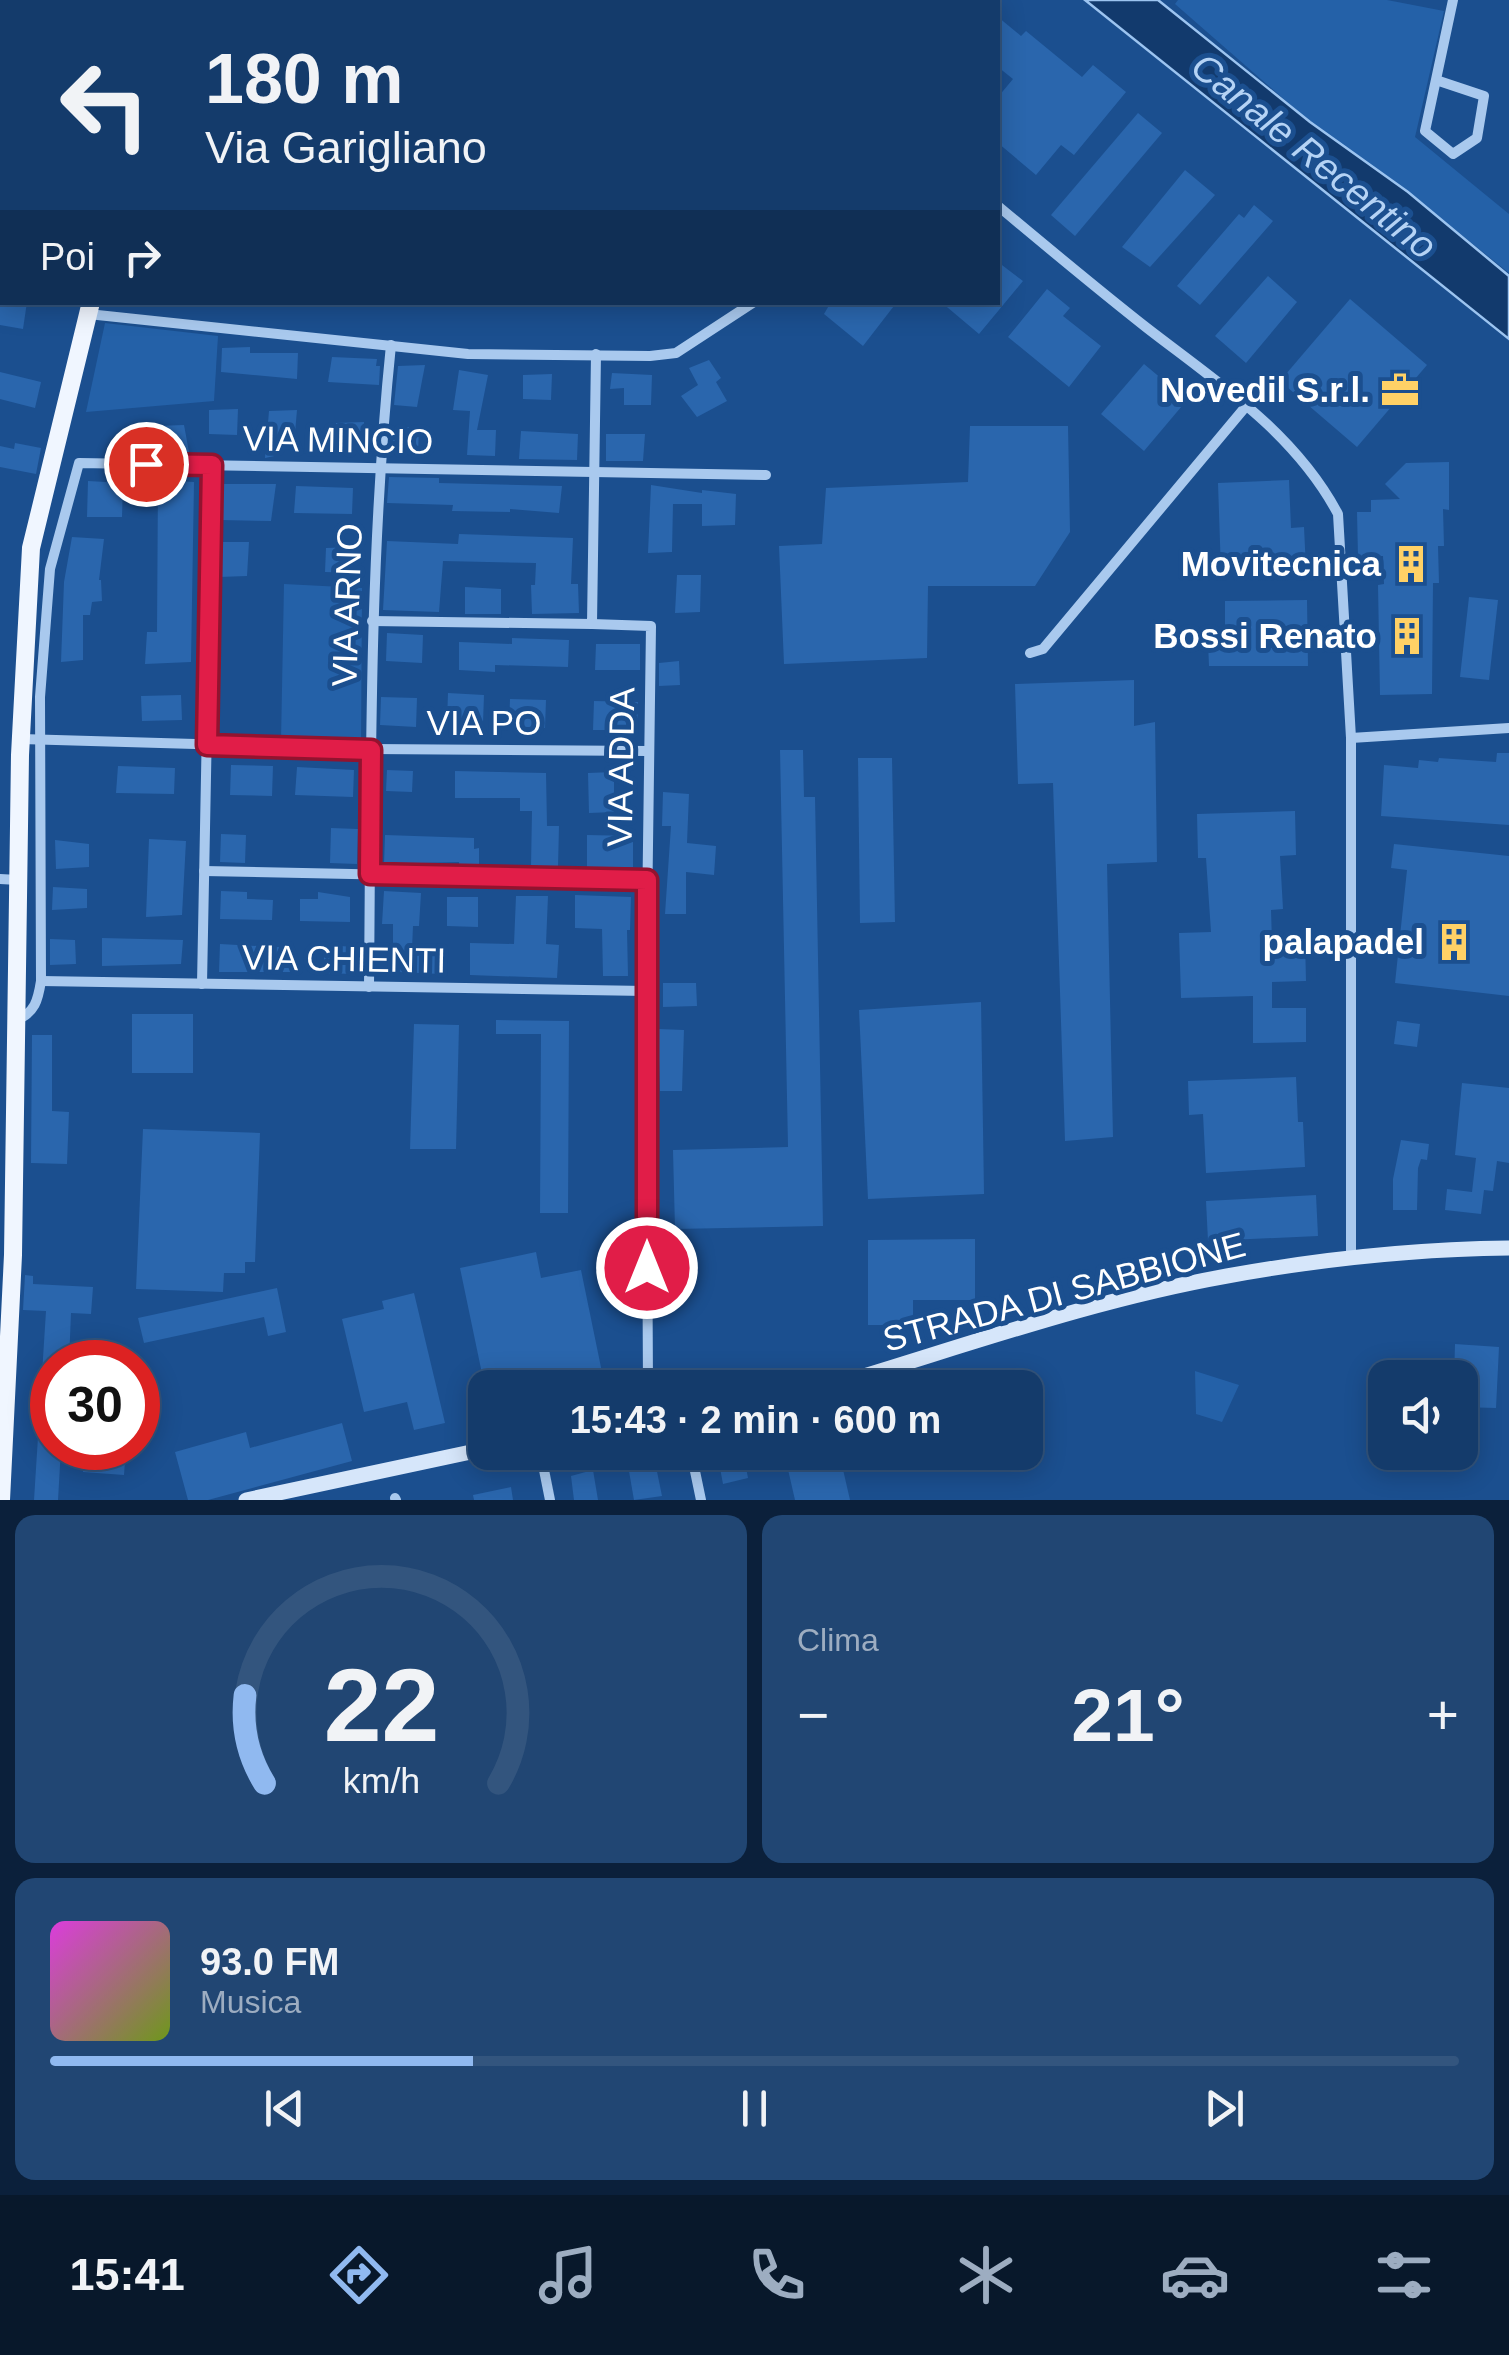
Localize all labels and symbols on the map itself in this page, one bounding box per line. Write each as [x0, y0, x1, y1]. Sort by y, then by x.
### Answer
water label: Canale Recentino [1183, 45, 1445, 267]
office icon: Novedil S.r.l. [1379, 369, 1421, 411]
place label: Novedil S.r.l. [1160, 370, 1370, 409]
street label: VIA MINCIO [242, 418, 434, 461]
pin [104, 422, 189, 507]
street label: VIA ARNO [324, 523, 369, 687]
building icon: Movitecnica [1390, 543, 1432, 585]
place label: Movitecnica [1181, 544, 1382, 583]
building icon: Bossi Renato [1386, 615, 1428, 657]
place label: Bossi Renato [1153, 616, 1377, 655]
street label: VIA ADDA [600, 686, 641, 847]
street label: VIA PO [427, 703, 541, 742]
building icon: palapadel [1433, 921, 1475, 963]
place label: palapadel [1263, 922, 1424, 961]
street label: VIA CHIENTI [242, 937, 446, 980]
position arrow [595, 1216, 699, 1320]
street label: STRADA DI SABBIONE [878, 1224, 1249, 1359]
speed limit sign: 30 [30, 1340, 160, 1470]

